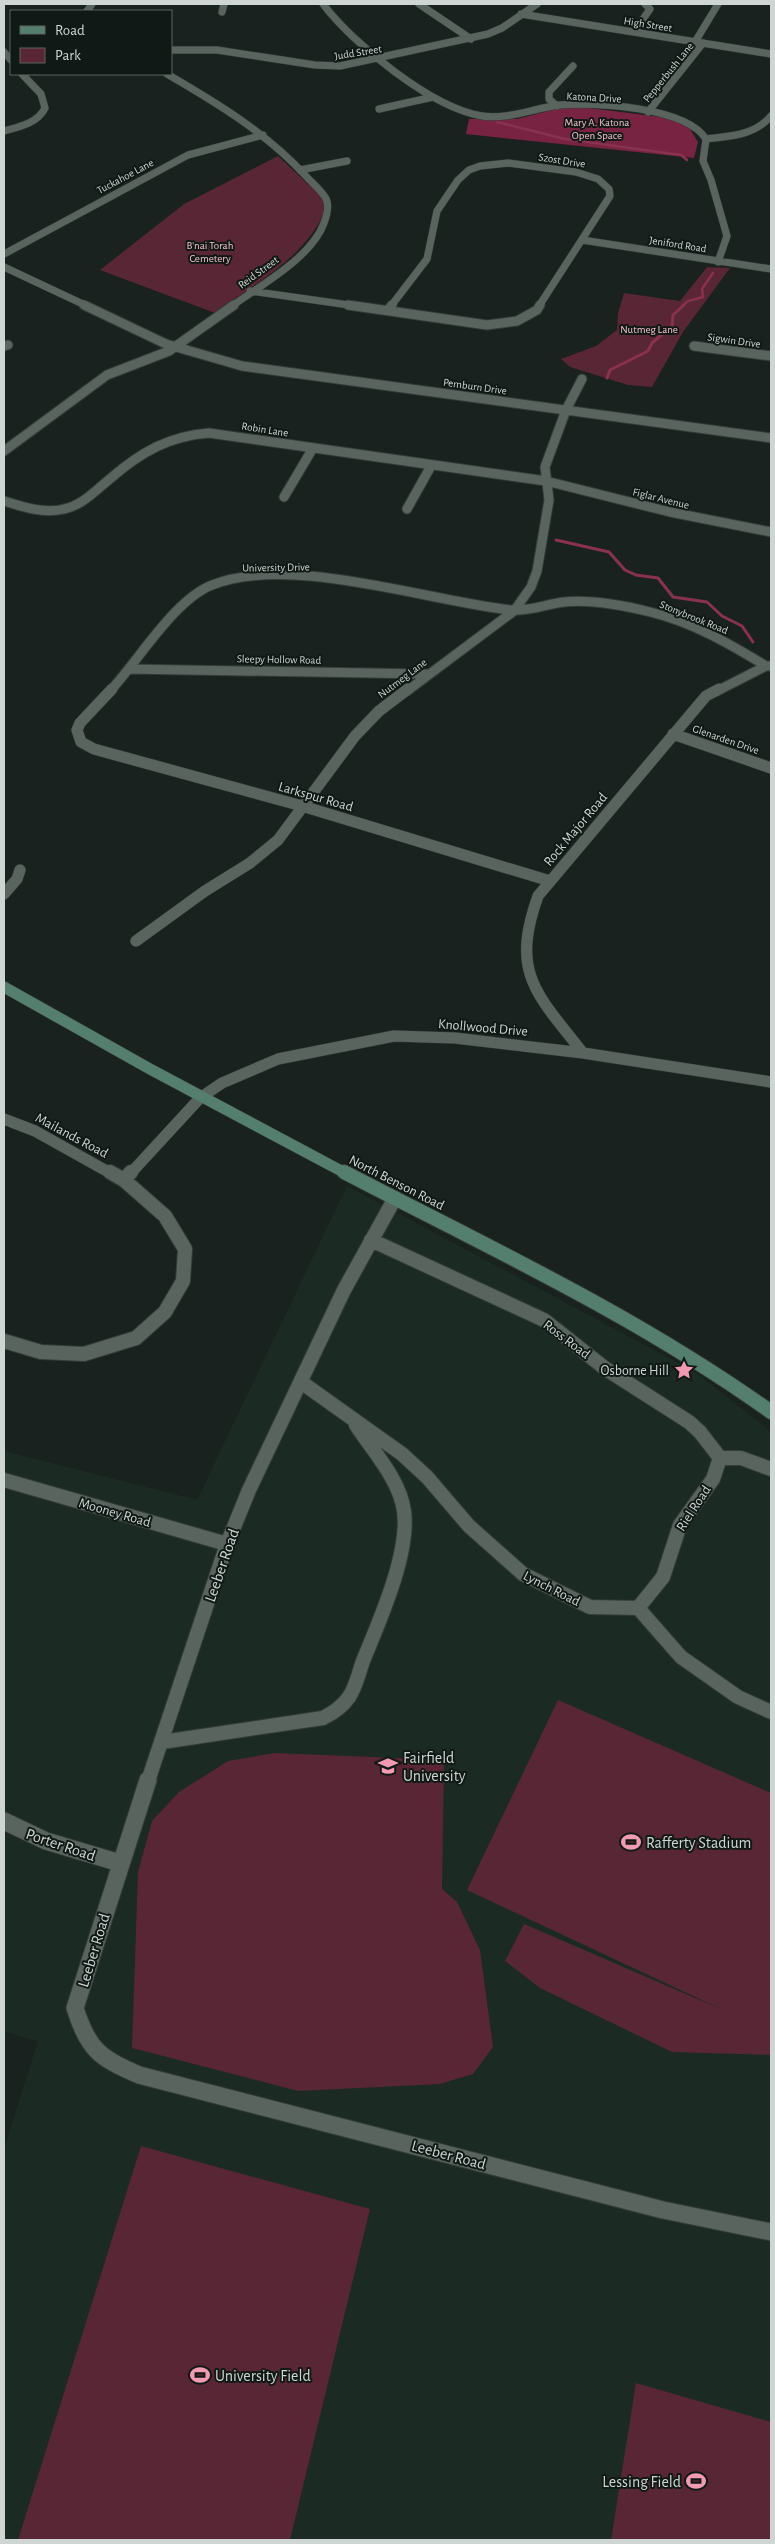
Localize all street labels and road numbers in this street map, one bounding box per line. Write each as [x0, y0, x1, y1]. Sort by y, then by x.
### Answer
street label: High Street [623, 15, 673, 34]
street label: Pepperbush Lane [641, 40, 696, 104]
street label: Judd Street [334, 43, 383, 62]
street label: Katona Drive [566, 91, 622, 104]
street label: Szost Drive [538, 151, 586, 170]
street label: Tuckahoe Lane [95, 157, 155, 196]
street label: Jeniford Road [648, 235, 708, 255]
street label: Reid Street [236, 254, 281, 291]
street label: Sigwin Drive [707, 331, 761, 350]
street label: Pemburn Drive [442, 377, 507, 396]
street label: Robin Lane [241, 420, 289, 439]
street label: Figlar Avenue [631, 486, 690, 511]
street label: University Drive [242, 561, 310, 574]
street label: Stonybrook Road [658, 599, 730, 636]
street label: Sleepy Hollow Road [237, 653, 322, 666]
street label: Nutmeg Lane [376, 657, 429, 700]
street label: Glenarden Drive [691, 723, 761, 756]
street label: Larkspur Road [277, 780, 355, 814]
street label: Rock Major Road [541, 790, 610, 869]
street label: Knollwood Drive [437, 1017, 528, 1039]
street label: Mailands Road [33, 1111, 110, 1161]
street label: North Benson Road [347, 1153, 446, 1213]
street label: Ross Road [540, 1318, 592, 1362]
street label: Riel Road [674, 1483, 714, 1534]
street label: Mooney Road [77, 1496, 152, 1530]
street label: Leeber Road [202, 1527, 242, 1604]
street label: Lynch Road [521, 1569, 582, 1609]
street label: Porter Road [24, 1826, 98, 1864]
street label: Leeber Road [75, 1911, 113, 1989]
street label: Leeber Road [410, 2137, 488, 2173]

